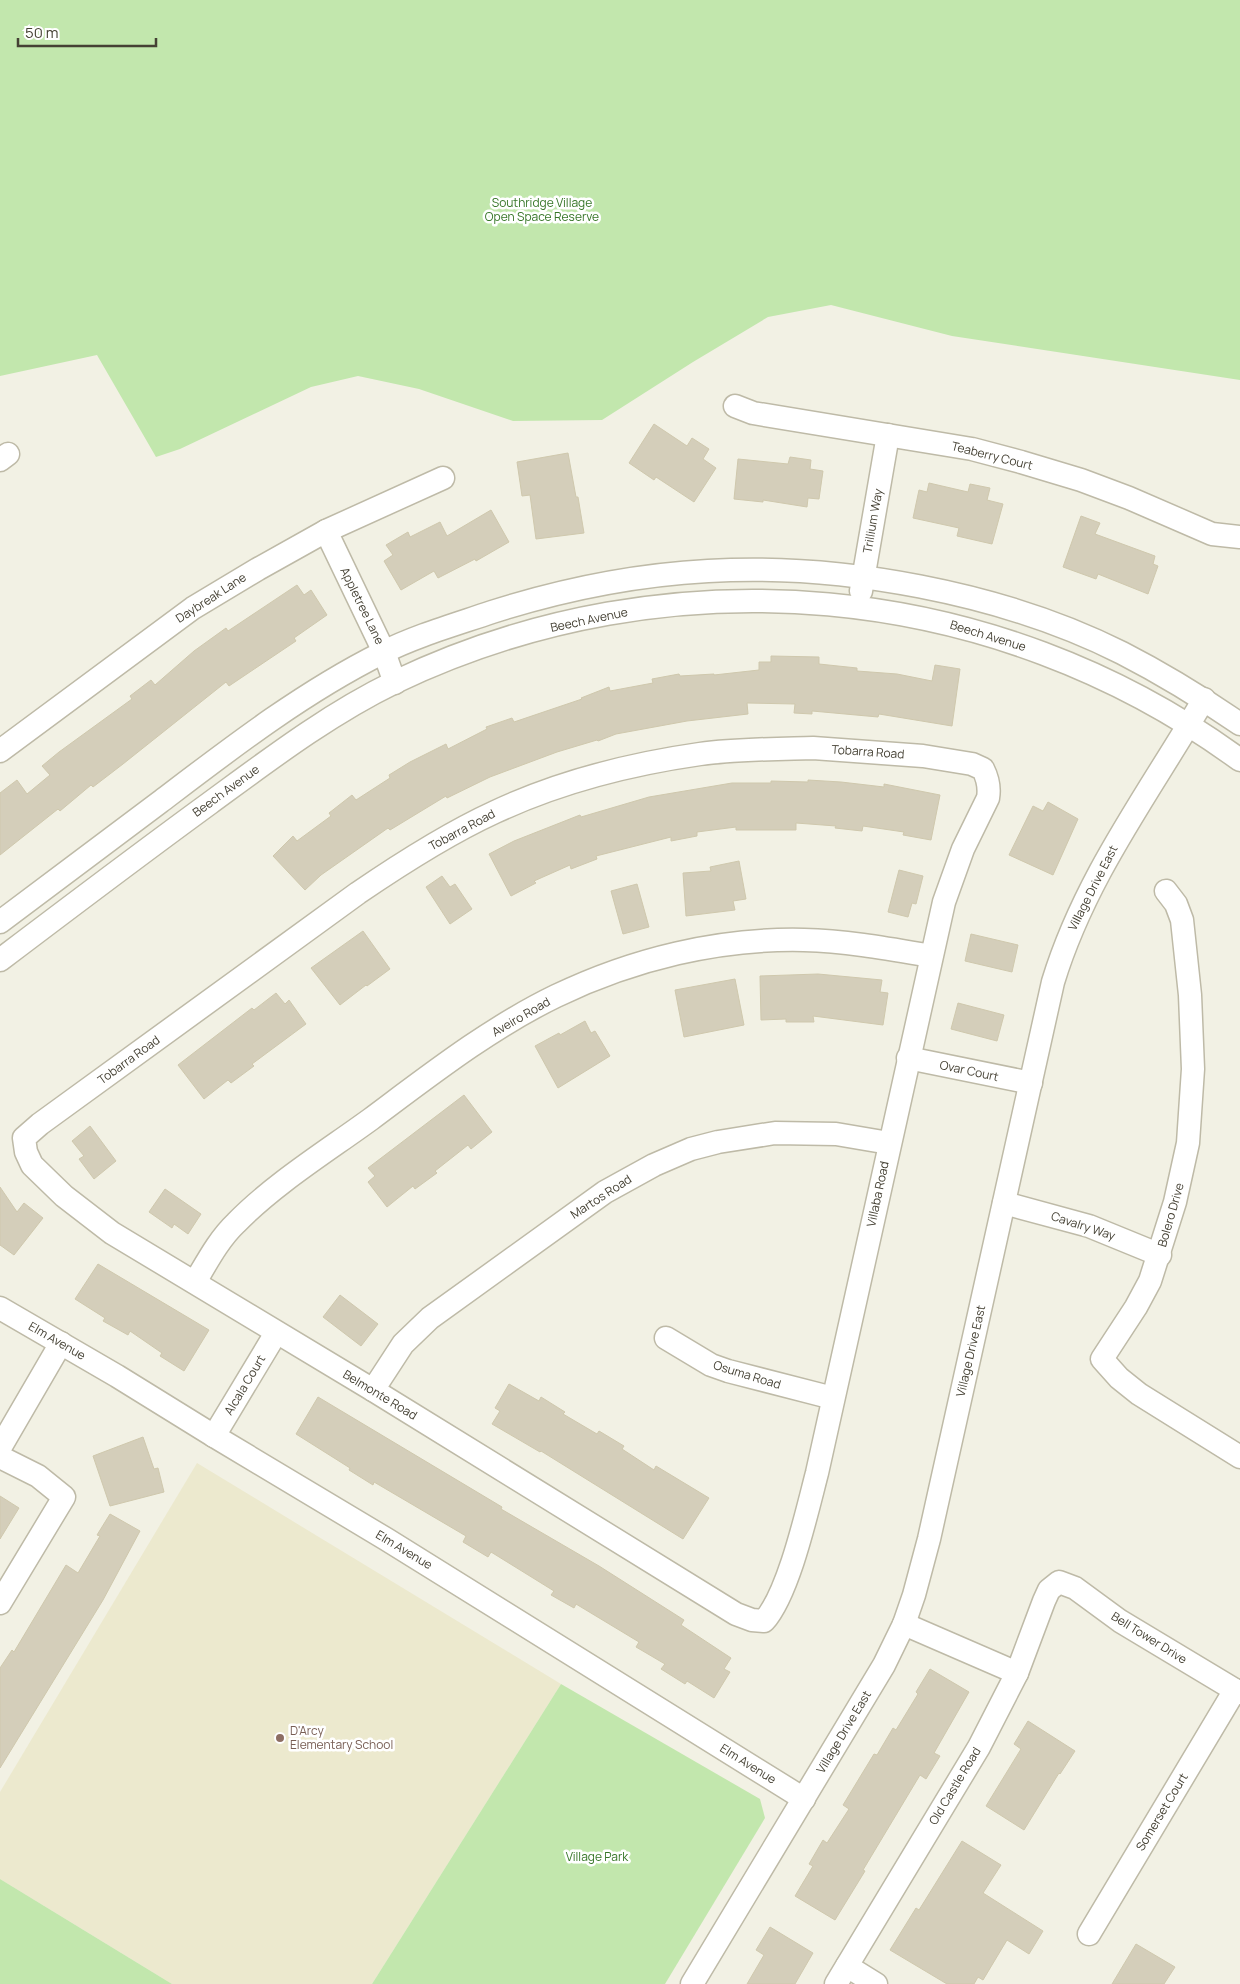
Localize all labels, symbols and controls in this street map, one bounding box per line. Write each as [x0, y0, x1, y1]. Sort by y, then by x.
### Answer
scale bar [18, 15, 155, 47]
text: 50 m [25, 22, 59, 43]
park label: Southridge Village Open Space Reserve [485, 194, 599, 225]
street label: Teaberry Court [950, 437, 1035, 474]
street label: Trillium Way [858, 487, 887, 554]
street label: Appletree Lane [336, 564, 388, 647]
street label: Daybreak Lane [172, 568, 249, 627]
street label: Beech Avenue [549, 603, 629, 636]
street label: Beech Avenue [948, 616, 1028, 655]
street label: Tobarra Road [831, 740, 905, 763]
street label: Beech Avenue [189, 761, 263, 821]
street label: Tobarra Road [426, 805, 498, 854]
street label: Village Drive East [1064, 842, 1121, 933]
street label: Aveiro Road [488, 993, 553, 1040]
street label: Tobarra Road [94, 1031, 163, 1088]
street label: Ovar Court [938, 1056, 1000, 1085]
street label: Villaba Road [862, 1160, 893, 1228]
street label: Martos Road [567, 1170, 635, 1223]
street label: Bolero Drive [1153, 1181, 1188, 1249]
street label: Cavalry Way [1049, 1207, 1118, 1244]
street label: Village Drive East [952, 1303, 989, 1398]
street label: Elm Avenue [26, 1317, 89, 1364]
street label: Alcala Court [220, 1351, 269, 1418]
street label: Osuma Road [711, 1356, 783, 1393]
street label: Belmonte Road [340, 1366, 421, 1423]
street label: Elm Avenue [373, 1526, 436, 1573]
street label: Bell Tower Drive [1108, 1608, 1190, 1668]
street label: Village Drive East [812, 1687, 875, 1776]
place label: D'Arcy Elementary School [290, 1722, 393, 1753]
marker: D'Arcy Elementary School [274, 1732, 286, 1744]
street label: Elm Avenue [717, 1740, 780, 1788]
street label: Old Castle Road [925, 1744, 985, 1828]
street label: Somerset Court [1132, 1769, 1192, 1854]
park label: Village Park [566, 1848, 629, 1865]

